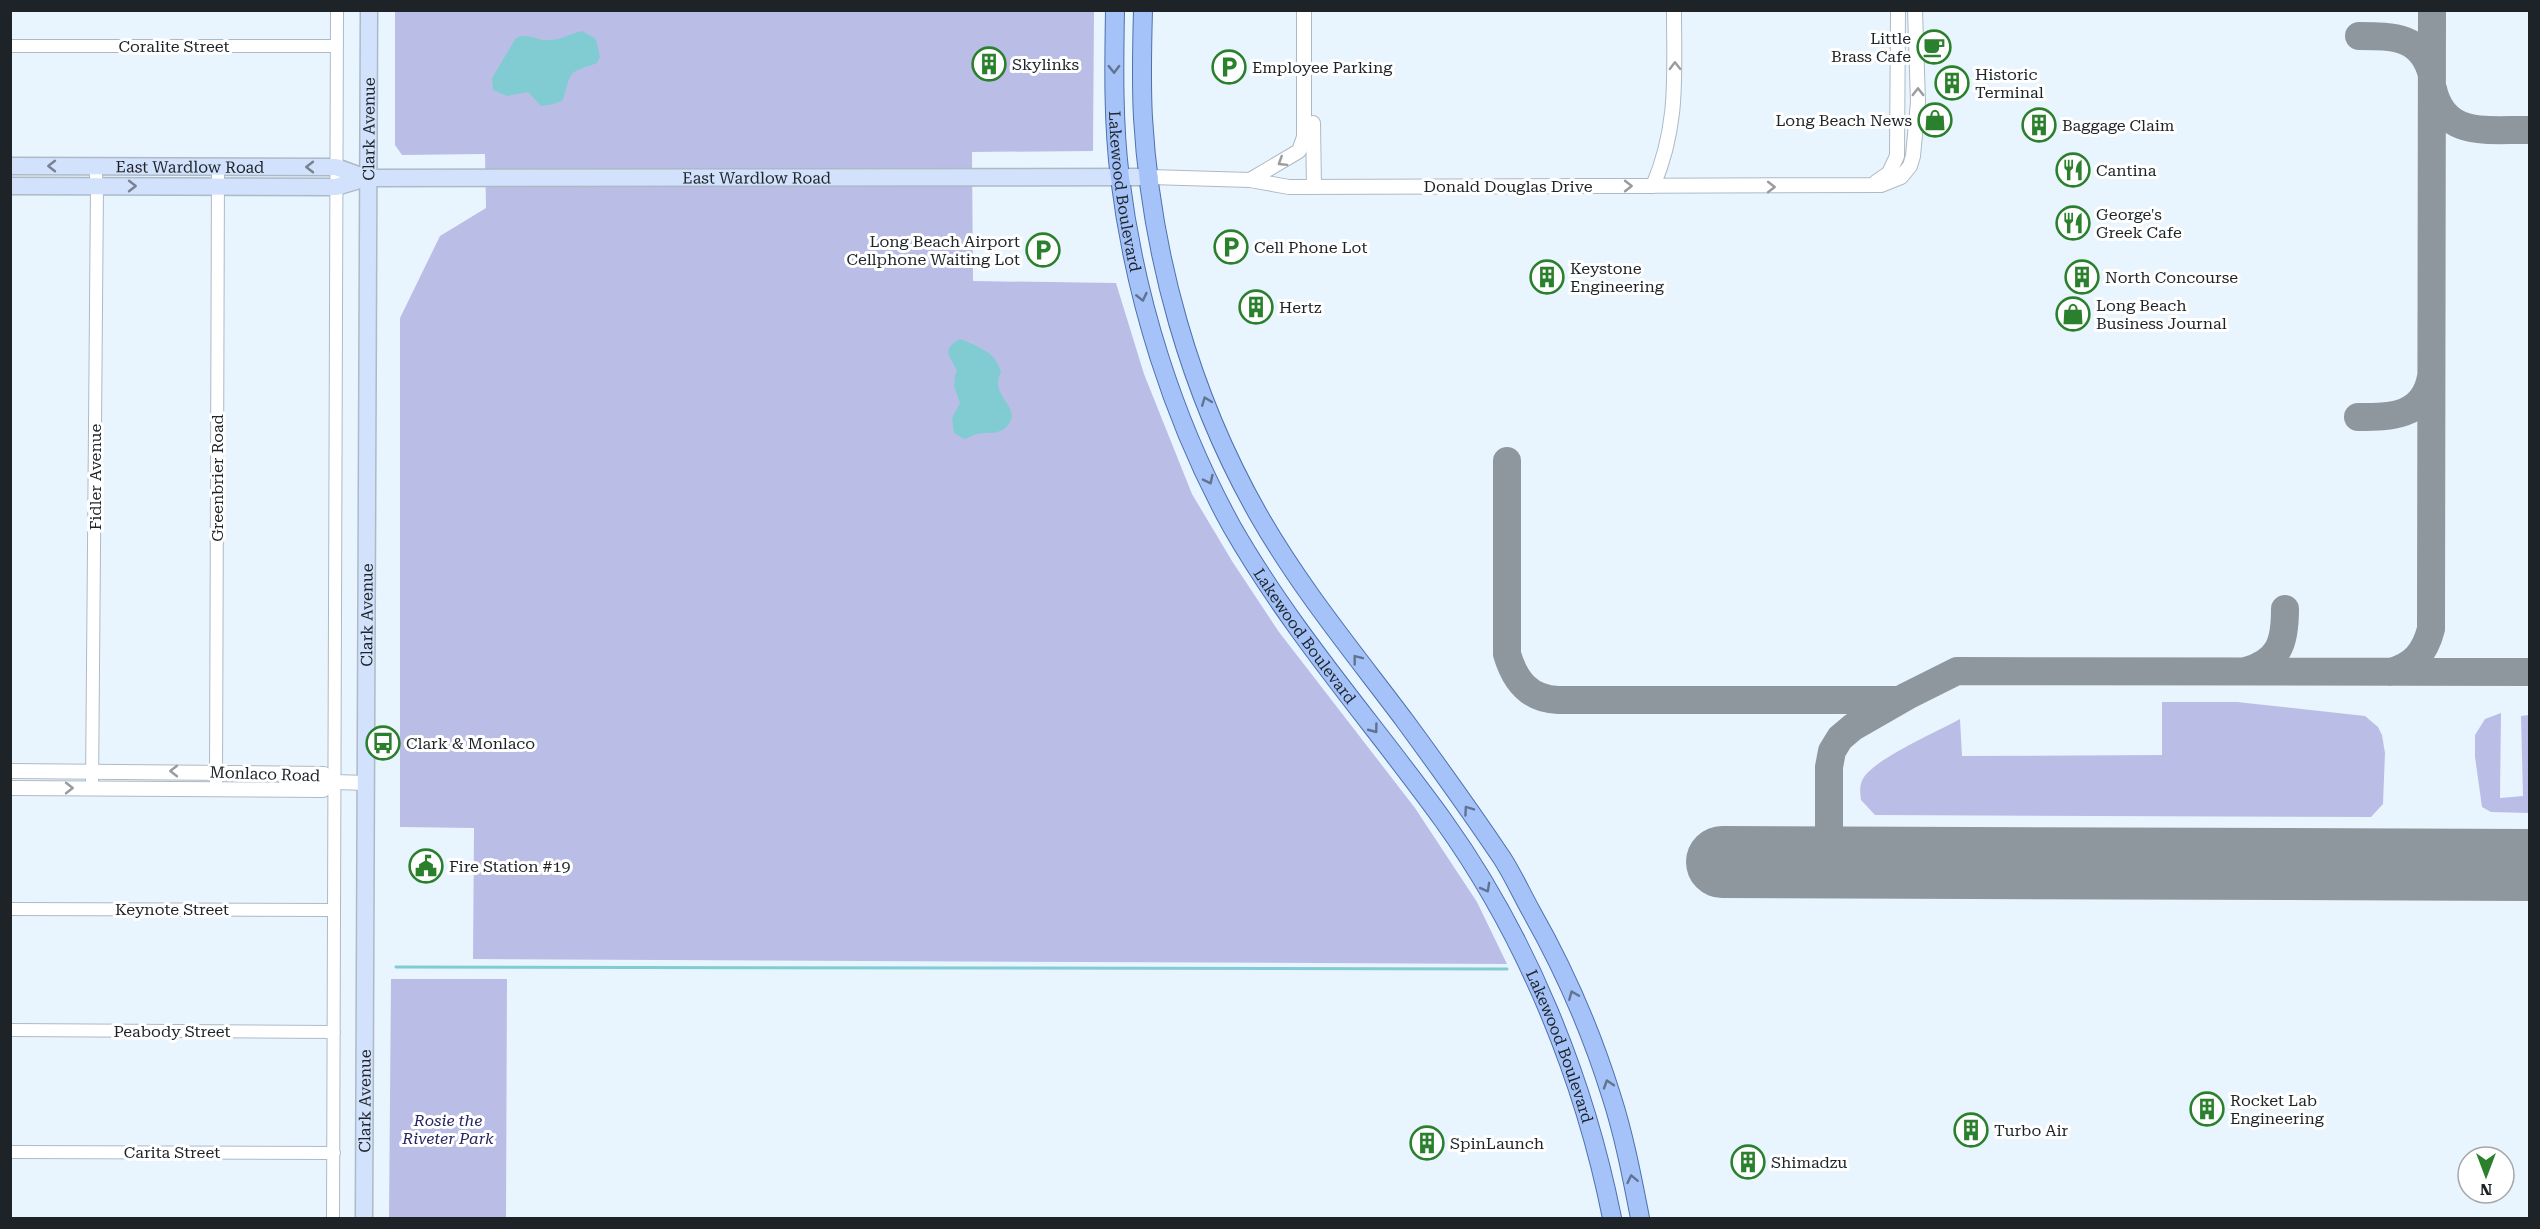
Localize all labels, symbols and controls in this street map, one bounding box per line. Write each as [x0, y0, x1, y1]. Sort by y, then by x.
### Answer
place label: Little Brass Cafe [1831, 29, 1911, 66]
cafe icon: Little Brass Cafe [1916, 29, 1952, 65]
street label: Coralite Street [118, 37, 230, 56]
building icon: Skylinks [971, 46, 1007, 82]
parking icon: Employee Parking [1211, 49, 1247, 85]
place label: Skylinks [1012, 55, 1080, 74]
place label: Employee Parking [1252, 58, 1393, 77]
one-way arrow [1668, 61, 1681, 70]
one-way arrow [1108, 64, 1120, 73]
building icon: Historic Terminal [1934, 65, 1970, 101]
place label: Historic Terminal [1975, 65, 2044, 102]
street label: Clark Avenue [359, 77, 378, 181]
one-way arrow [1912, 87, 1924, 96]
shop icon: Long Beach News [1917, 102, 1953, 138]
building icon: Baggage Claim [2021, 107, 2057, 143]
street label: Lakewood Boulevard [1105, 110, 1145, 274]
place label: Long Beach News [1775, 111, 1912, 130]
place label: Baggage Claim [2062, 116, 2175, 135]
restaurant icon: Cantina [2055, 152, 2091, 188]
one-way arrow [1277, 155, 1288, 166]
street label: East Wardlow Road [116, 157, 264, 176]
one-way arrow [47, 160, 56, 172]
one-way arrow [305, 161, 314, 173]
place label: Cantina [2096, 161, 2157, 180]
street label: East Wardlow Road [682, 168, 831, 187]
street label: Donald Douglas Drive [1424, 177, 1593, 196]
one-way arrow [127, 180, 136, 192]
one-way arrow [1623, 180, 1632, 192]
one-way arrow [1766, 181, 1775, 193]
restaurant icon: George's Greek Cafe [2055, 205, 2091, 241]
place label: George's Greek Cafe [2096, 205, 2182, 242]
parking icon: Cell Phone Lot [1213, 229, 1249, 265]
place label: Long Beach Airport Cellphone Waiting Lot [847, 232, 1020, 269]
parking icon: Long Beach Airport Cellphone Waiting Lot [1025, 232, 1061, 268]
place label: Cell Phone Lot [1254, 238, 1367, 257]
building icon: Keystone Engineering [1529, 259, 1565, 295]
place label: Keystone Engineering [1570, 259, 1665, 296]
building icon: North Concourse [2064, 259, 2100, 295]
place label: North Concourse [2105, 268, 2238, 287]
building icon: Hertz [1238, 289, 1274, 325]
one-way arrow [1135, 292, 1148, 302]
shop icon: Long Beach Business Journal [2055, 296, 2091, 332]
place label: Long Beach Business Journal [2096, 296, 2227, 333]
place label: Hertz [1279, 298, 1322, 317]
one-way arrow [1201, 396, 1213, 407]
street label: Greenbrier Road [208, 414, 227, 542]
street label: Fidler Avenue [86, 423, 105, 530]
one-way arrow [1201, 473, 1213, 484]
street label: Clark Avenue [357, 563, 376, 667]
street label: Lakewood Boulevard [1250, 564, 1360, 707]
one-way arrow [1354, 654, 1365, 665]
one-way arrow [1367, 722, 1378, 733]
bus stop icon: Clark & Monlaco [365, 725, 401, 761]
place label: Clark & Monlaco [406, 734, 535, 753]
street label: Monlaco Road [209, 763, 321, 785]
one-way arrow [170, 765, 179, 777]
one-way arrow [64, 782, 73, 794]
one-way arrow [1464, 806, 1475, 817]
public building icon: Fire Station #19 [408, 848, 444, 884]
place label: Fire Station #19 [449, 857, 571, 876]
one-way arrow [1479, 882, 1490, 892]
street label: Keynote Street [115, 900, 229, 919]
street label: Lakewood Boulevard [1522, 967, 1597, 1125]
one-way arrow [1568, 990, 1580, 1001]
street label: Peabody Street [113, 1022, 231, 1041]
street label: Clark Avenue [355, 1049, 374, 1153]
one-way arrow [1602, 1079, 1615, 1090]
building icon: Rocket Lab Engineering [2189, 1091, 2225, 1127]
place label: Rocket Lab Engineering [2230, 1091, 2325, 1128]
park label: Rosie the Riveter Park [401, 1111, 494, 1148]
building icon: Turbo Air [1953, 1112, 1989, 1148]
place label: Turbo Air [1994, 1121, 2069, 1140]
building icon: SpinLaunch [1409, 1125, 1445, 1161]
place label: SpinLaunch [1450, 1134, 1544, 1153]
street label: Carita Street [124, 1143, 220, 1162]
building icon: Shimadzu [1730, 1144, 1766, 1180]
north arrow [2456, 1145, 2516, 1205]
place label: Shimadzu [1771, 1153, 1847, 1172]
one-way arrow [1626, 1175, 1639, 1185]
text: N [2480, 1180, 2492, 1199]

